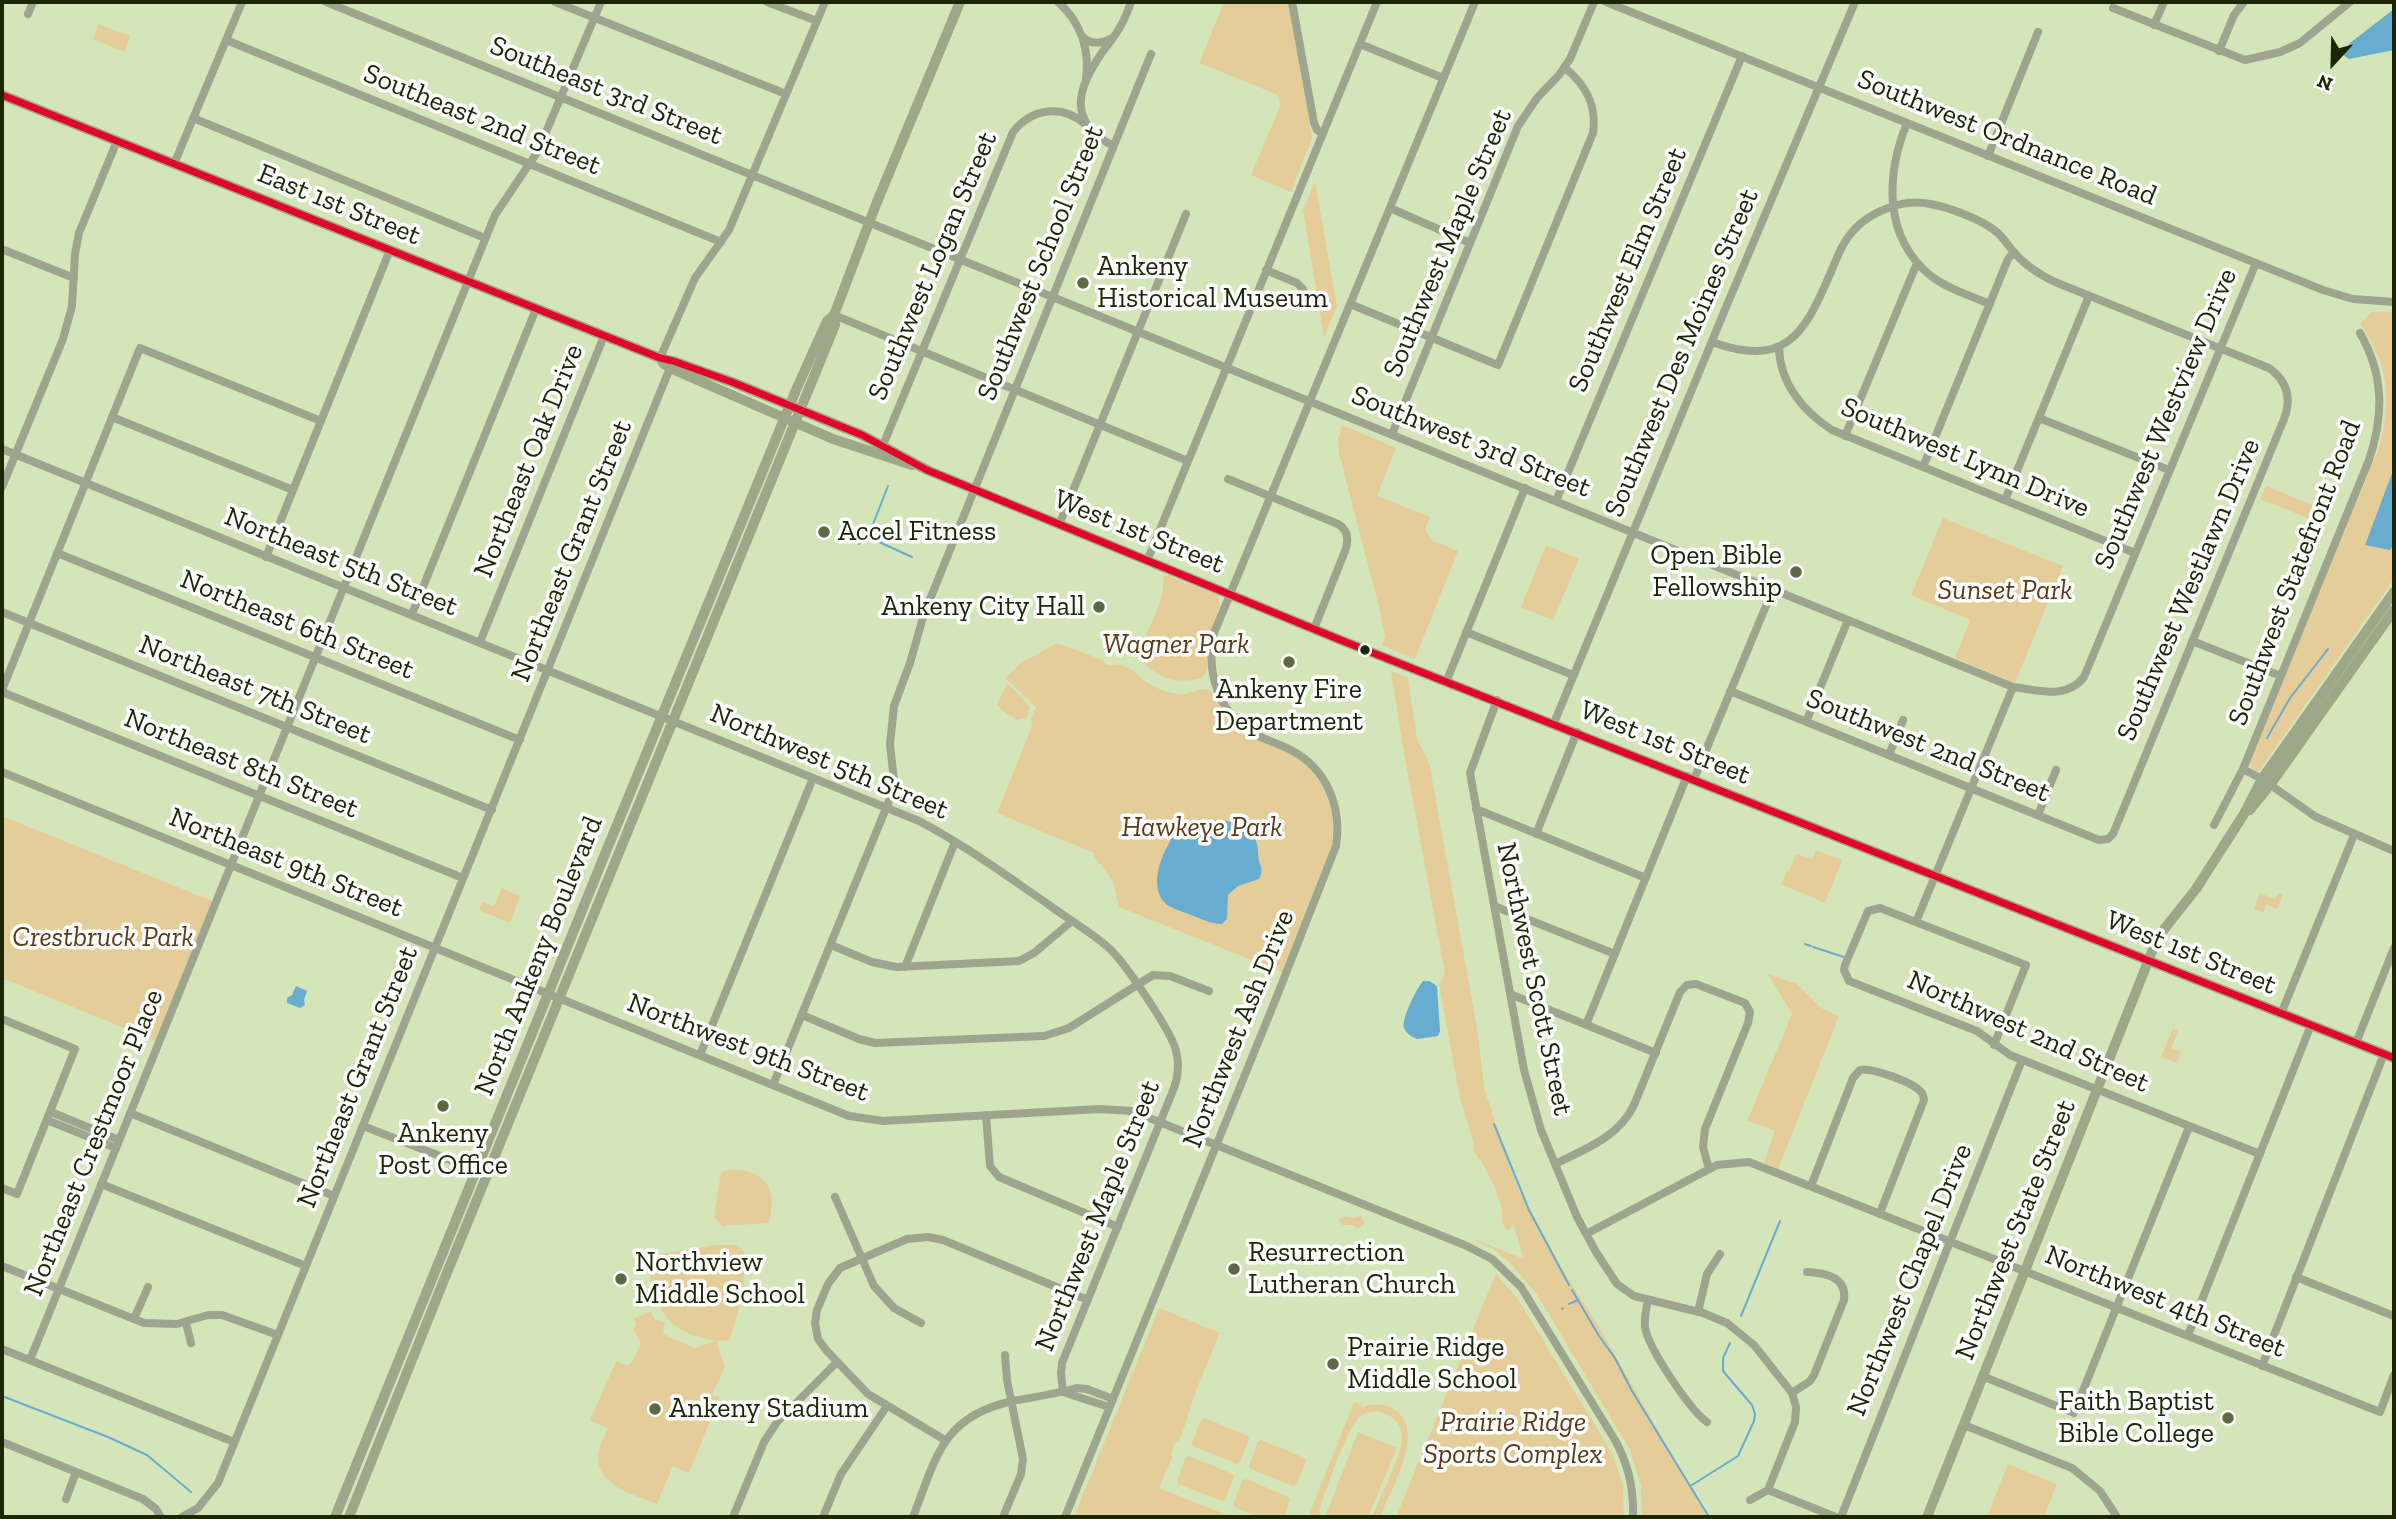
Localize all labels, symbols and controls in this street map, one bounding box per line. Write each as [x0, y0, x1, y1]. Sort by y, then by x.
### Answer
north arrow [2298, 28, 2368, 98]
street label: Southeast 3rd Street [485, 29, 727, 153]
street label: Southeast 2nd Street [359, 57, 605, 183]
street label: Southwest Ordnance Road [1853, 63, 2161, 213]
text: N [2314, 70, 2336, 96]
street label: Southwest Maple Street [1376, 104, 1520, 382]
street label: Southwest School Street [970, 121, 1112, 405]
street label: Southwest Logan Street [861, 127, 1005, 405]
street label: Southwest Elm Street [1561, 143, 1695, 397]
street label: East 1st Street [253, 157, 425, 253]
street label: Southwest Des Moines Street [1598, 184, 1766, 522]
place label: Ankeny Historical Museum [1097, 250, 1328, 316]
street label: Southwest Westview Drive [2087, 264, 2245, 574]
marker: Ankeny Historical Museum [1075, 275, 1091, 291]
street label: Northeast Oak Drive [467, 339, 591, 583]
street label: Southwest 3rd Street [1347, 379, 1595, 505]
street label: Southwest Lynn Drive [1836, 390, 2094, 526]
street label: Northeast Grant Street [504, 415, 640, 687]
street label: Southwest Statefront Road [2221, 416, 2369, 730]
street label: Southwest Westlawn Drive [2110, 434, 2268, 746]
street label: West 1st Street [1049, 483, 1229, 581]
street label: Northeast 5th Street [220, 500, 462, 624]
place label: Accel Fitness [838, 515, 996, 549]
marker: Accel Fitness [816, 524, 832, 540]
place label: Open Bible Fellowship [1650, 539, 1782, 605]
street label: Northeast 6th Street [175, 563, 419, 687]
marker: Open Bible Fellowship [1788, 564, 1804, 580]
park label: Sunset Park [1937, 574, 2073, 608]
place label: Ankeny City Hall [881, 590, 1085, 624]
marker: Ankeny City Hall [1091, 599, 1107, 615]
street label: Northeast 7th Street [134, 628, 376, 752]
park label: Wagner Park [1103, 628, 1249, 662]
unlabelled marker [1358, 643, 1372, 657]
marker: Ankeny Fire Department [1281, 654, 1297, 670]
place label: Ankeny Fire Department [1215, 673, 1363, 739]
street label: Southwest 2nd Street [1801, 682, 2055, 810]
street label: West 1st Street [1575, 694, 1755, 792]
street label: Northwest 5th Street [705, 697, 953, 827]
street label: Northeast 8th Street [119, 702, 363, 826]
street label: Northeast 9th Street [164, 801, 408, 925]
park label: Hawkeye Park [1121, 811, 1283, 845]
street label: North Ankeny Boulevard [468, 812, 610, 1100]
street label: Northwest Scott Street [1489, 839, 1579, 1119]
street label: West 1st Street [2101, 904, 2281, 1002]
street label: Northwest Ash Drive [1176, 905, 1302, 1153]
park label: Crestbruck Park [12, 921, 194, 955]
street label: Northeast Grant Street [290, 941, 426, 1213]
street label: Northwest 2nd Street [1902, 964, 2154, 1100]
street label: Northeast Crestmoor Place [17, 985, 171, 1301]
street label: Northwest 9th Street [622, 986, 874, 1110]
street label: Northwest Maple Street [1028, 1076, 1168, 1356]
street label: Northwest State Street [1948, 1095, 2084, 1365]
marker: Ankeny Post Office [435, 1098, 451, 1114]
place label: Ankeny Post Office [378, 1117, 508, 1183]
street label: Northwest Chapel Drive [1840, 1139, 1980, 1421]
place label: Resurrection Lutheran Church [1248, 1236, 1456, 1302]
street label: Northwest 4th Street [2040, 1238, 2290, 1366]
place label: Northview Middle School [635, 1246, 805, 1312]
marker: Resurrection Lutheran Church [1226, 1261, 1242, 1277]
marker: Northview Middle School [613, 1271, 629, 1287]
place label: Prairie Ridge Middle School [1347, 1331, 1517, 1397]
marker: Prairie Ridge Middle School [1325, 1356, 1341, 1372]
place label: Faith Baptist Bible College [2058, 1385, 2214, 1451]
place label: Ankeny Stadium [669, 1392, 868, 1426]
marker: Ankeny Stadium [647, 1401, 663, 1417]
park label: Prairie Ridge Sports Complex [1423, 1406, 1603, 1472]
marker: Faith Baptist Bible College [2220, 1410, 2236, 1426]

